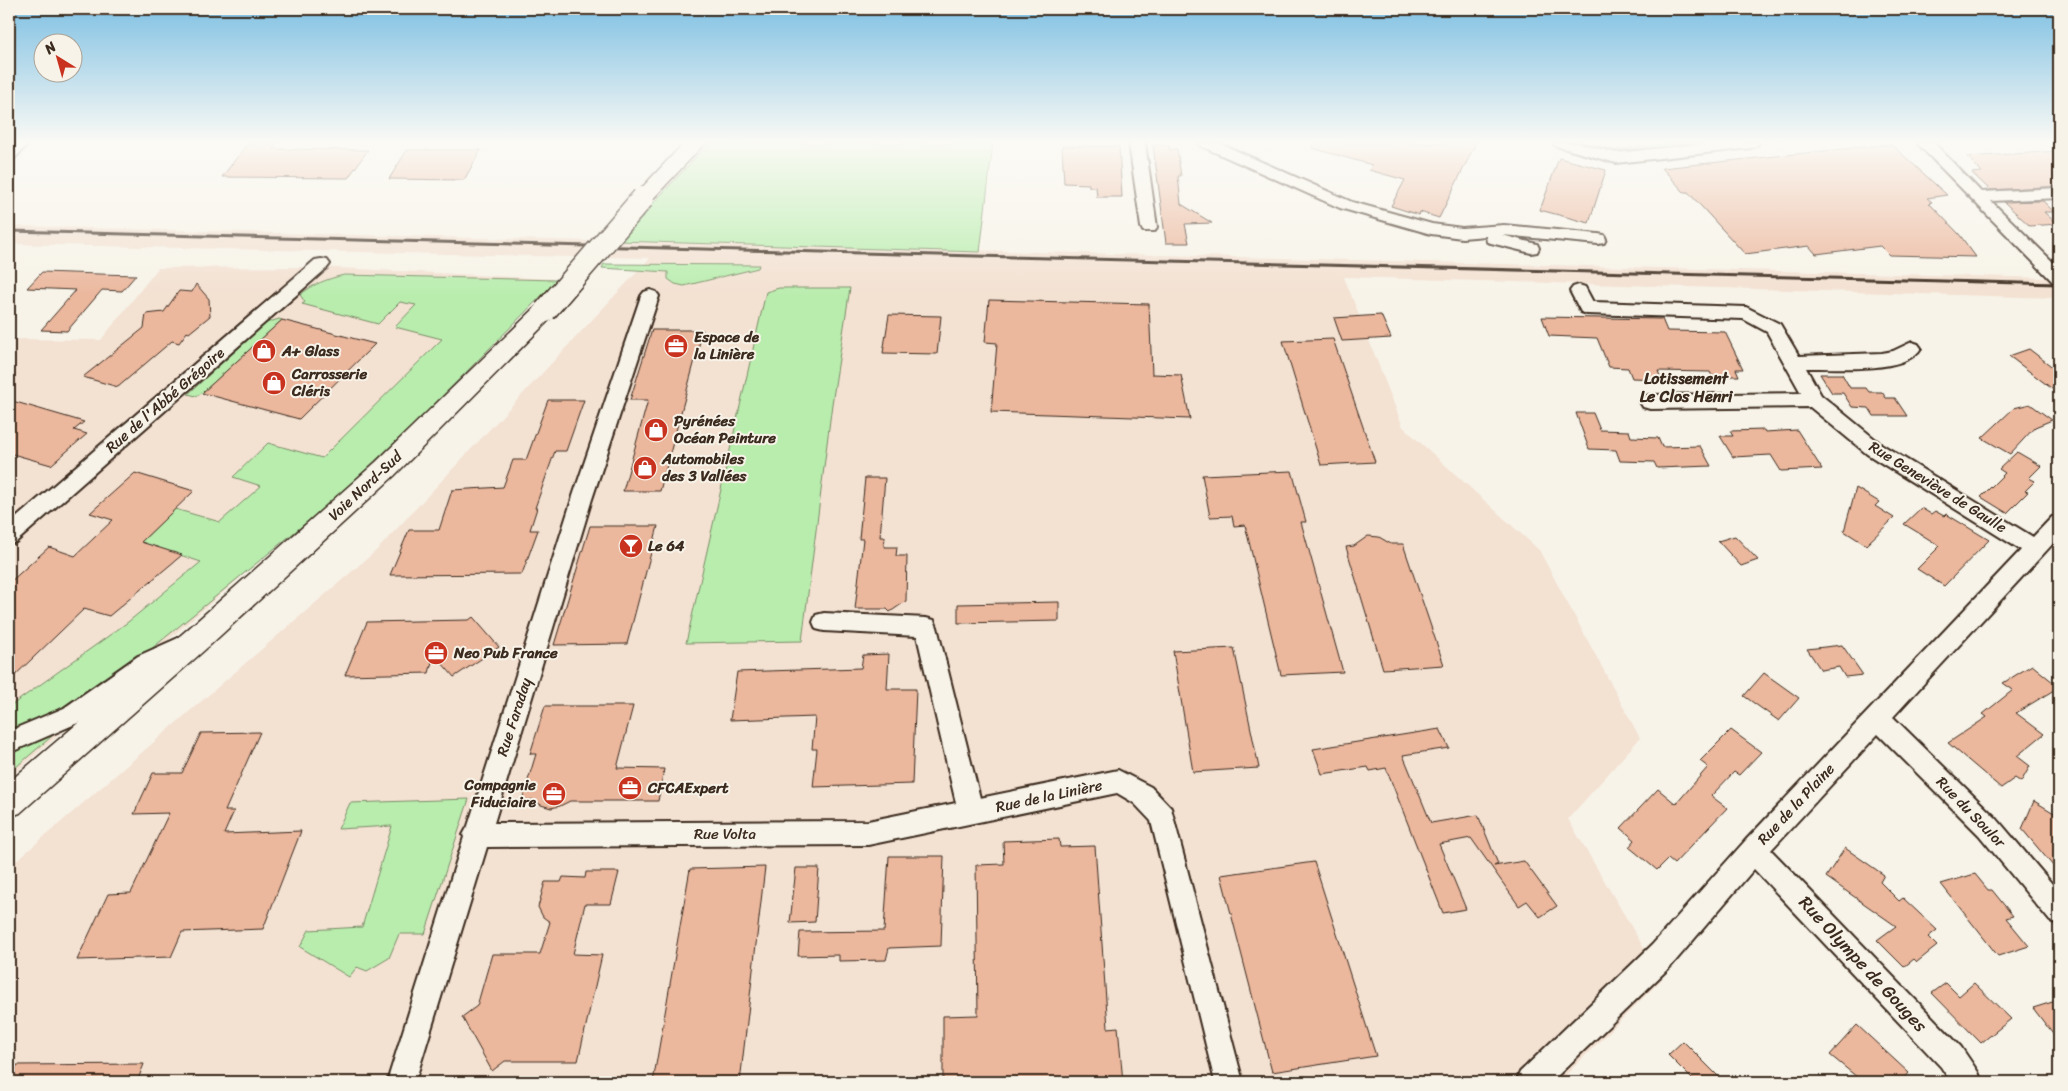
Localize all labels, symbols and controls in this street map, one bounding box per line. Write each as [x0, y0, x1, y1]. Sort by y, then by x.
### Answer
north arrow [32, 32, 82, 82]
text: N [38, 35, 62, 62]
place label: Espace de la Linière [693, 324, 760, 367]
office icon: Espace de la Linière [663, 333, 689, 359]
shop icon: A+ Glass [251, 338, 277, 364]
place label: A+ Glass [281, 338, 340, 364]
street label: Rue de l'Abbé Grégoire [99, 341, 231, 459]
place label: Carrosserie Cléris [291, 361, 367, 404]
district label: Lotissement Le Clos Henri [1640, 364, 1734, 411]
shop icon: Carrosserie Cléris [261, 370, 287, 396]
place label: Pyrénées Océan Peinture [673, 408, 776, 451]
shop icon: Pyrénées Océan Peinture [643, 417, 669, 443]
street label: Rue Geneviève de Gaulle [1864, 434, 2012, 540]
street label: Voie Nord-Sud [322, 444, 409, 527]
place label: Automobiles des 3 Vallées [661, 446, 747, 489]
shop icon: Automobiles des 3 Vallées [632, 455, 658, 481]
bar icon: Le 64 [618, 533, 644, 559]
place label: Le 64 [648, 533, 685, 559]
office icon: Neo Pub France [423, 640, 449, 666]
place label: Neo Pub France [453, 640, 558, 666]
street label: Rue Faraday [489, 674, 539, 760]
street label: Rue de la Plaine [1751, 757, 1841, 851]
street label: Rue du Soulor [1930, 770, 2013, 855]
place label: Compagnie Fiduciaire [464, 772, 537, 815]
street label: Rue de la Linière [993, 772, 1105, 820]
office icon: CFCAExpert [617, 775, 643, 801]
place label: CFCAExpert [647, 775, 729, 801]
office icon: Compagnie Fiduciaire [541, 781, 567, 807]
street label: Rue Volta [694, 821, 757, 847]
street label: Rue Olympe de Gouges [1791, 888, 1936, 1040]

